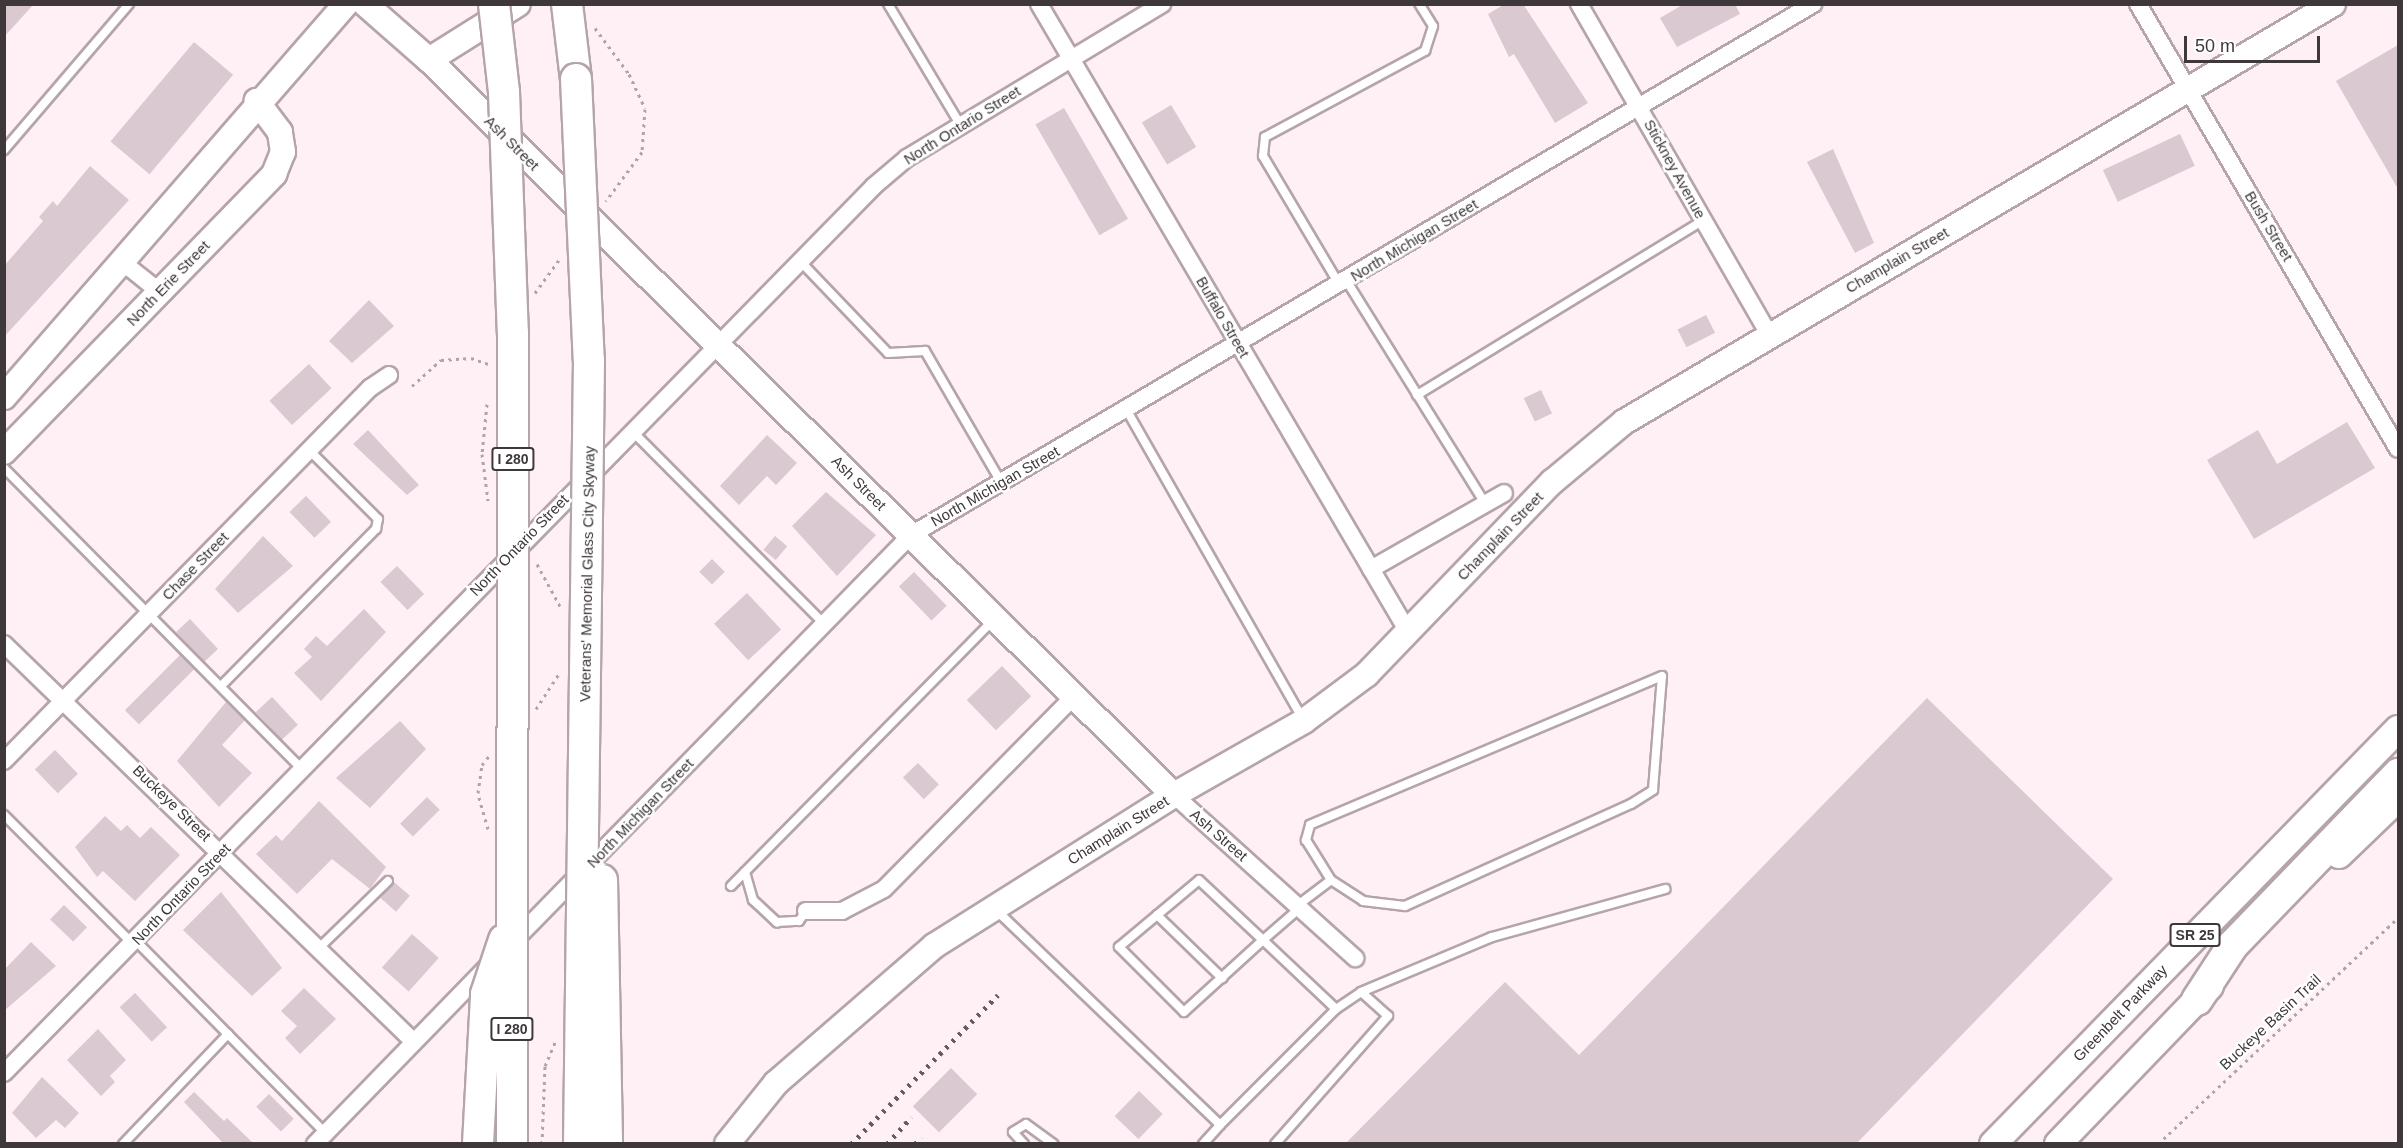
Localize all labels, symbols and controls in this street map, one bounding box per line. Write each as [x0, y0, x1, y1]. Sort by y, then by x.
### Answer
scale bar [2187, 24, 2324, 62]
text: 50 m [2195, 36, 2235, 56]
street label: North Ontario Street [900, 82, 1024, 168]
street label: Ash Street [481, 112, 543, 174]
street label: Stickney Avenue [1640, 116, 1710, 222]
street label: Bush Street [2241, 188, 2297, 264]
street label: North Michigan Street [1347, 195, 1481, 285]
street label: Champlain Street [1842, 223, 1952, 297]
street label: North Erie Street [123, 237, 213, 329]
street label: Buffalo Street [1193, 273, 1253, 361]
street label: North Michigan Street [928, 442, 1062, 530]
street label: Veterans' Memorial Glass City Skyway [576, 446, 598, 702]
road number: I 280 [490, 448, 536, 470]
street label: Ash Street [828, 452, 890, 514]
street label: Champlain Street [1453, 488, 1547, 584]
street label: North Ontario Street [466, 490, 572, 600]
street label: Chase Street [158, 528, 232, 604]
street label: North Michigan Street [583, 755, 697, 871]
street label: Buckeye Street [129, 761, 215, 845]
street label: Champlain Street [1064, 792, 1172, 868]
street label: Ash Street [1187, 805, 1251, 865]
street label: North Ontario Street [128, 839, 234, 949]
road number: SR 25 [2170, 924, 2220, 946]
street label: Greenbelt Parkway [2069, 961, 2171, 1065]
street label: Buckeye Basin Trail [2216, 970, 2324, 1074]
road number: I 280 [490, 1018, 534, 1040]

